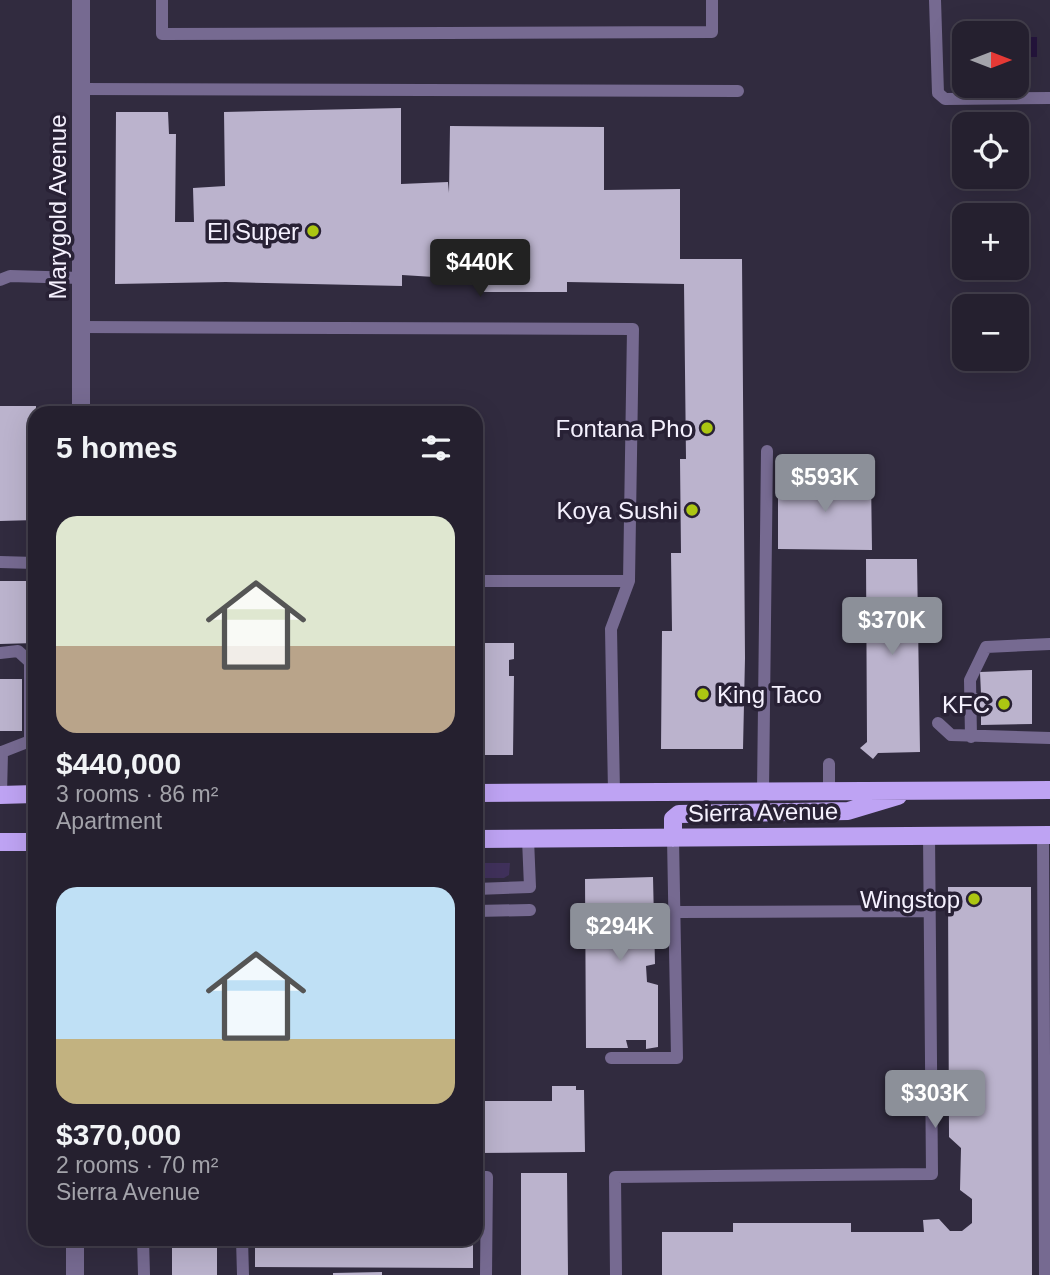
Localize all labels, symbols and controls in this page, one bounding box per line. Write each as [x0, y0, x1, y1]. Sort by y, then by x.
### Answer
north arrow [952, 21, 1029, 98]
map controls [952, 21, 1029, 371]
button: locate [952, 112, 1029, 189]
street label: Marygold Avenue [44, 114, 71, 300]
button: + [952, 203, 1029, 280]
place label: El Super [207, 218, 299, 245]
marker: El Super [305, 223, 321, 239]
pin: $440K [431, 240, 529, 299]
text: $440K [446, 249, 514, 275]
button: − [952, 294, 1029, 371]
place label: Fontana Pho [556, 415, 693, 442]
marker: Fontana Pho [699, 420, 715, 436]
icon: filters [417, 429, 455, 467]
text: 5 homes [56, 431, 178, 464]
pin: $593K [776, 454, 874, 514]
text: $593K [791, 464, 859, 490]
place label: Koya Sushi [557, 497, 678, 524]
marker: Koya Sushi [684, 502, 700, 518]
icon: home [193, 562, 319, 688]
pin: $370K [843, 598, 941, 657]
text: $370K [858, 607, 926, 633]
place label: King Taco [717, 681, 822, 708]
marker: King Taco [695, 686, 711, 702]
place label: KFC [942, 691, 990, 718]
marker: KFC [996, 696, 1012, 712]
text: $440,000 [56, 747, 181, 780]
text: 3 rooms · 86 m² [56, 781, 218, 807]
street label: Sierra Avenue [688, 797, 838, 827]
text: Apartment [56, 808, 162, 834]
place label: Wingstop [860, 886, 960, 913]
marker: Wingstop [966, 891, 982, 907]
pin: $294K [571, 904, 669, 963]
text: $294K [586, 913, 654, 939]
icon: home [193, 933, 319, 1059]
pin: $303K [886, 1070, 984, 1130]
text: $303K [901, 1080, 969, 1106]
text: $370,000 [56, 1118, 181, 1151]
text: 2 rooms · 70 m² [56, 1152, 218, 1178]
text: Sierra Avenue [56, 1179, 200, 1205]

